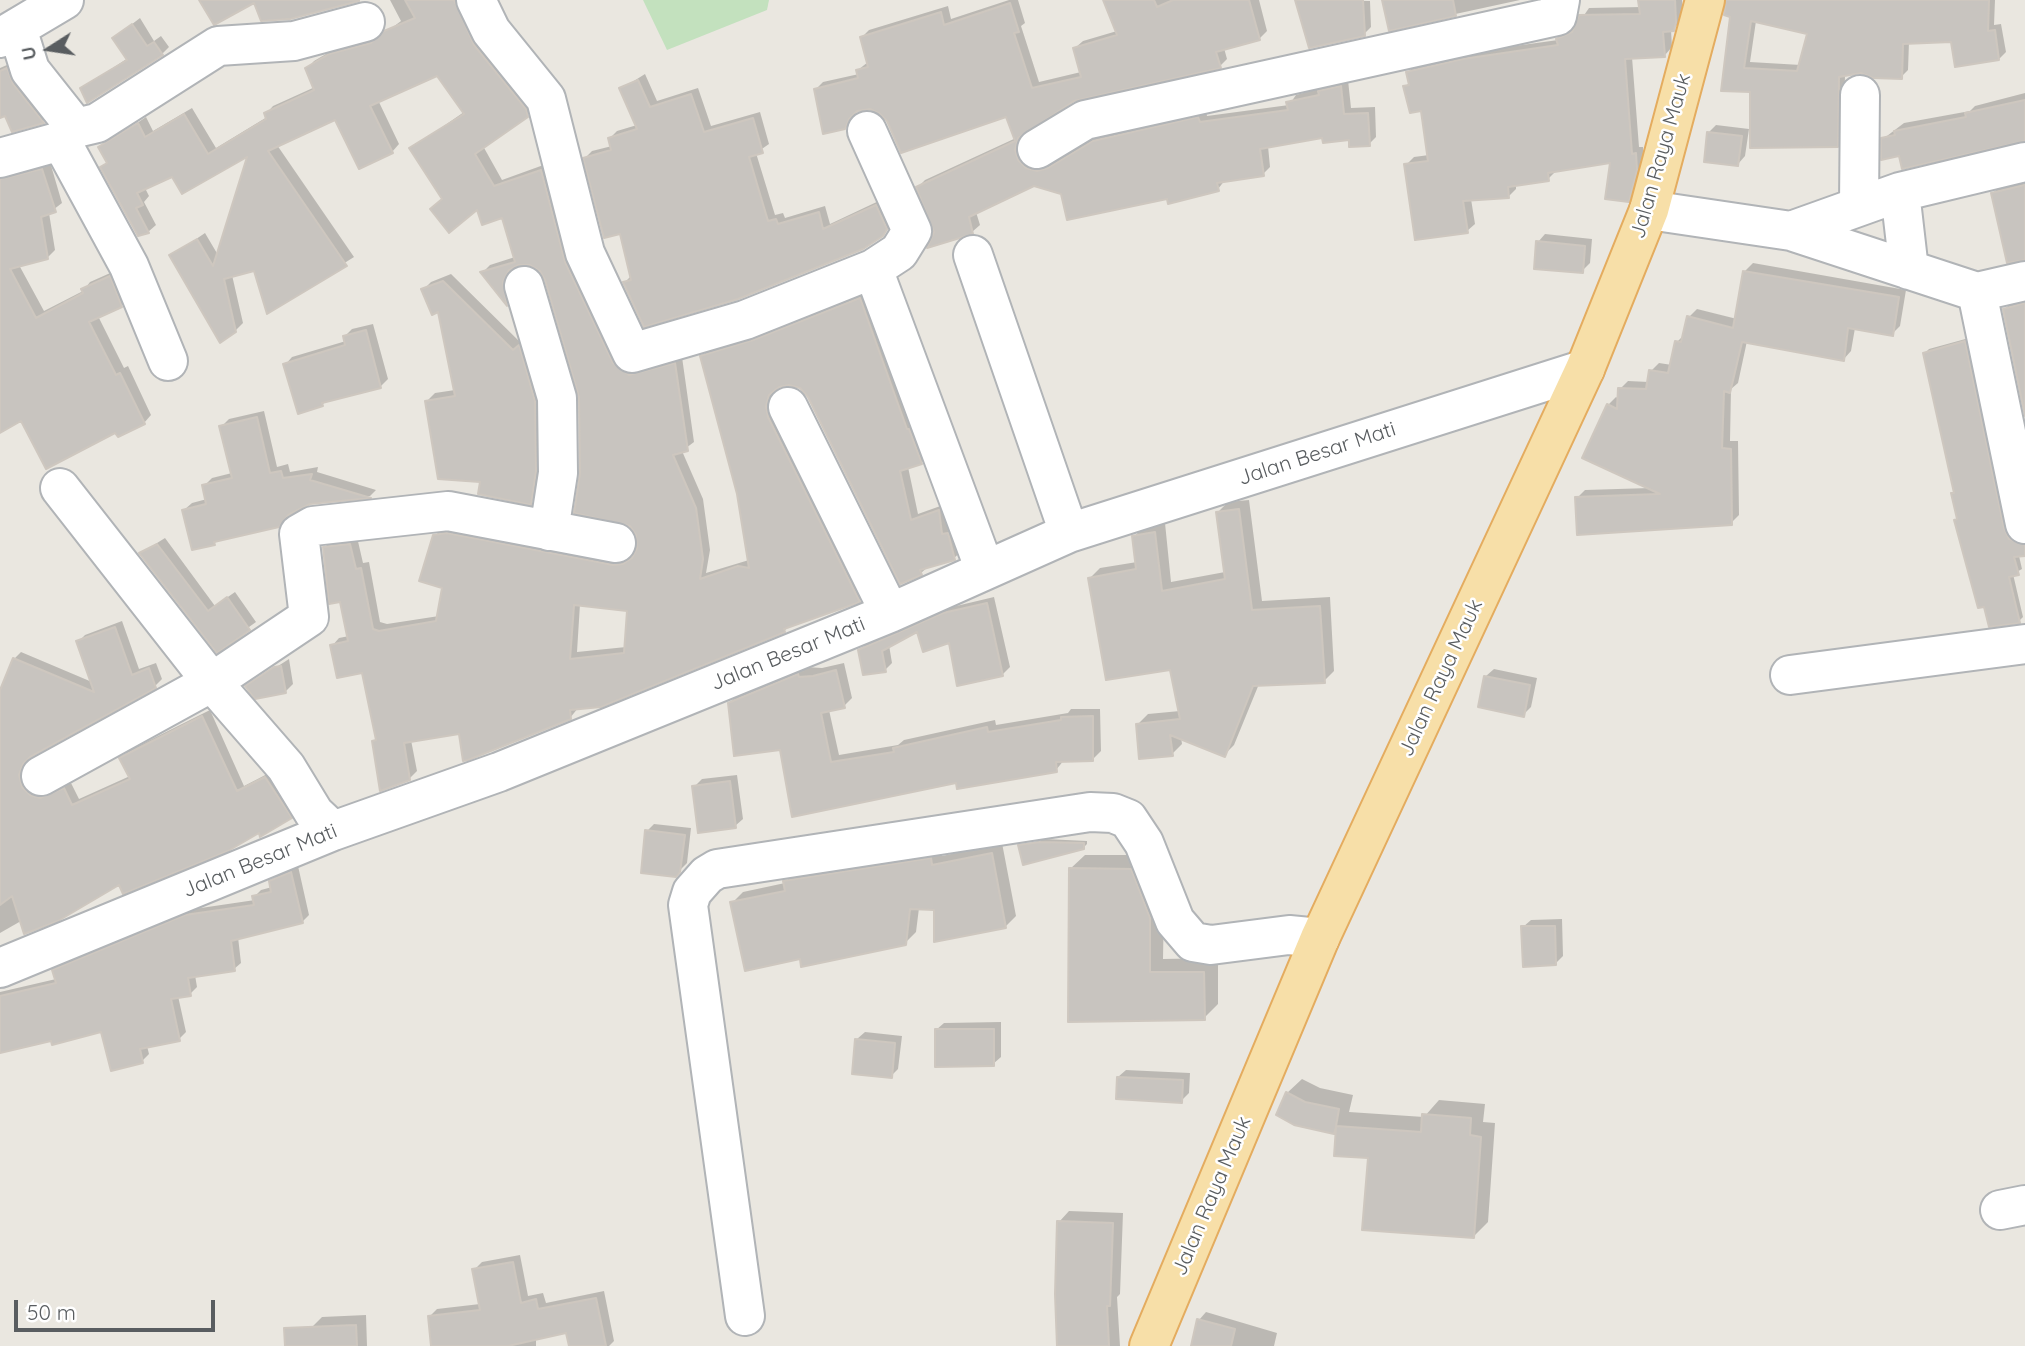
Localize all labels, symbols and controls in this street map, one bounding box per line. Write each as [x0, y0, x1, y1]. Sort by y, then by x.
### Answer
north arrow [14, 14, 84, 84]
text: U [15, 44, 42, 62]
street label: Jalan Raya Mauk [1625, 71, 1697, 241]
street label: Jalan Besar Mati [1235, 417, 1399, 491]
street label: Jalan Raya Mauk [1394, 595, 1488, 761]
street label: Jalan Besar Mati [707, 612, 869, 696]
street label: Jalan Besar Mati [179, 819, 341, 903]
street label: Jalan Raya Mauk [1167, 1113, 1257, 1279]
scale bar [18, 1286, 219, 1330]
text: 50 m [27, 1299, 76, 1325]

